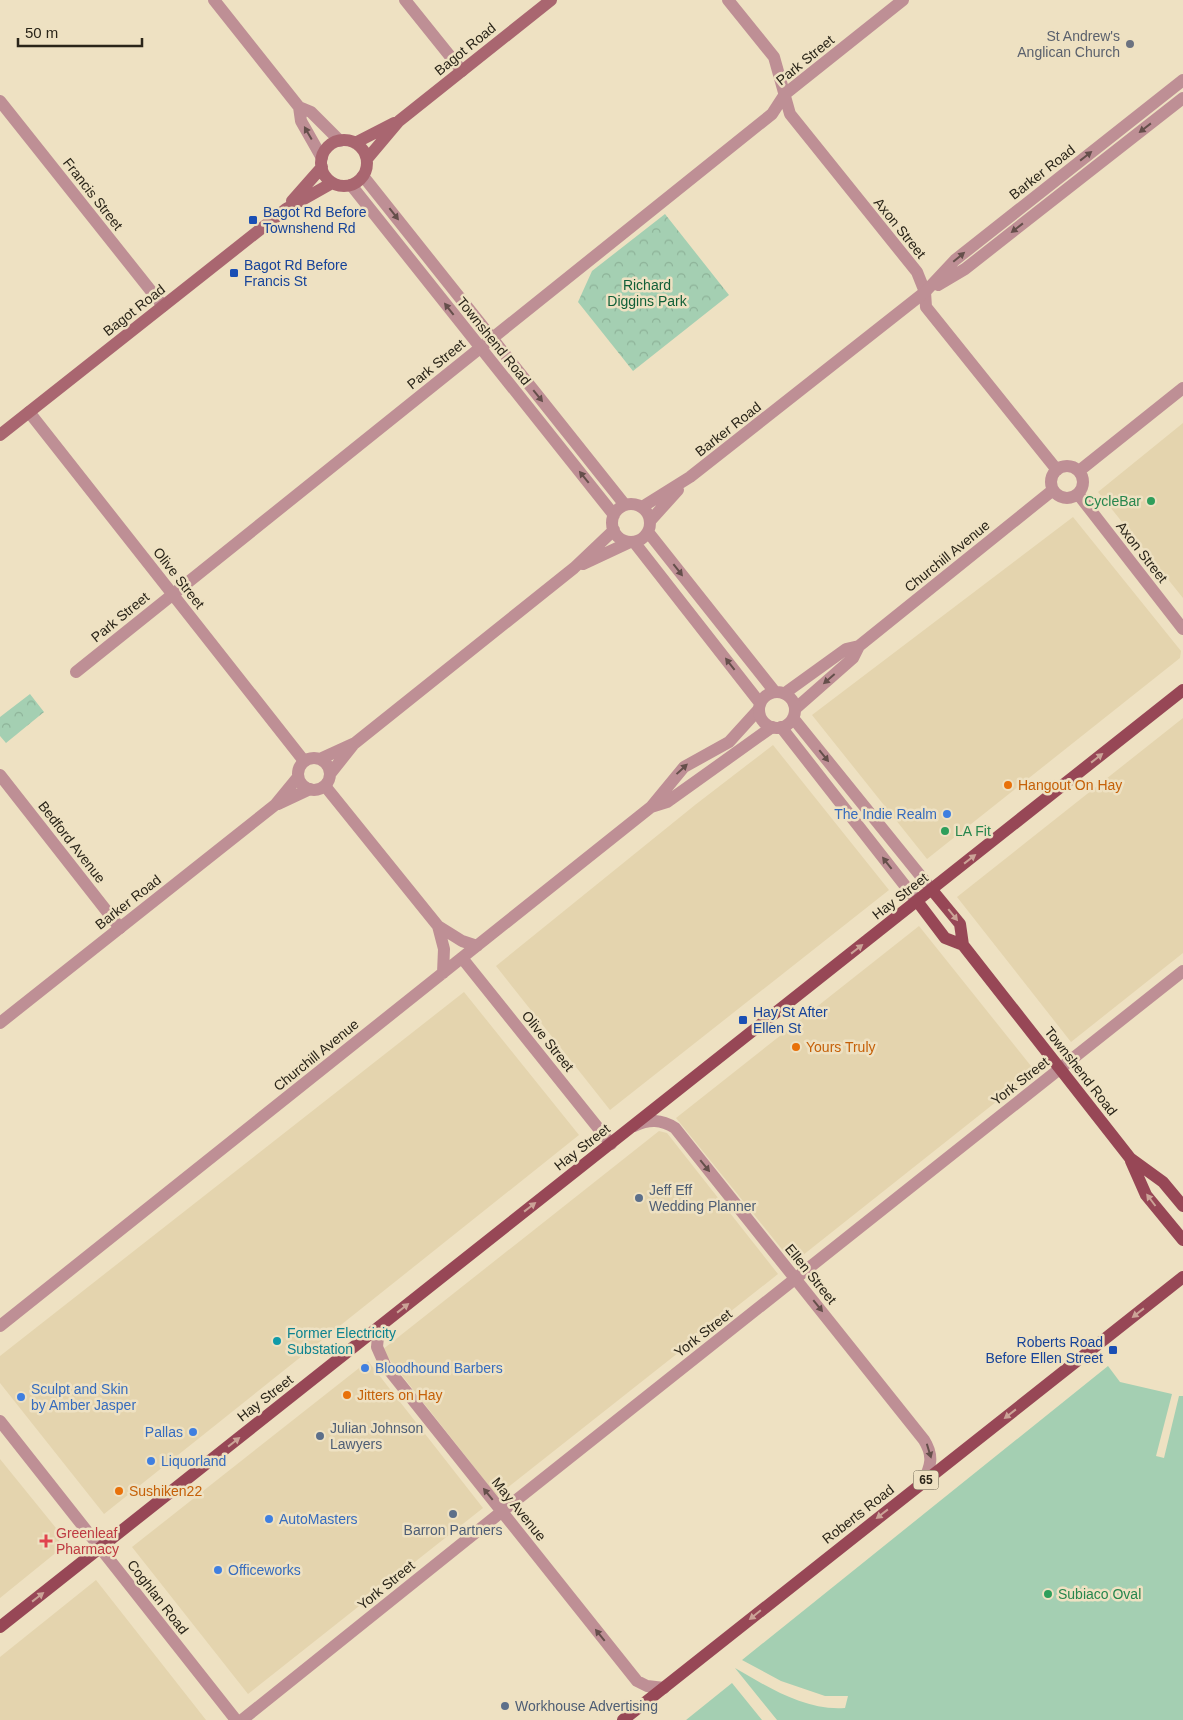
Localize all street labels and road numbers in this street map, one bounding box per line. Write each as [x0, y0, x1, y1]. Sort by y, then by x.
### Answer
street label: Bagot Road [431, 20, 499, 78]
street label: Park Street [773, 32, 837, 88]
street label: Barker Road [1006, 142, 1078, 202]
street label: Francis Street [60, 155, 126, 233]
street label: Axon Street [871, 195, 929, 262]
street label: Bagot Road [100, 281, 168, 339]
street label: Townshend Road [454, 294, 534, 388]
street label: Park Street [404, 336, 468, 392]
street label: Barker Road [692, 399, 764, 459]
street label: Churchill Avenue [901, 517, 993, 595]
street label: Axon Street [1113, 518, 1171, 586]
street label: Olive Street [150, 544, 208, 612]
street label: Park Street [88, 589, 152, 645]
street label: Bedford Avenue [35, 798, 109, 886]
street label: Hay Street [869, 869, 931, 923]
street label: Barker Road [92, 872, 164, 932]
street label: Olive Street [519, 1008, 577, 1075]
street label: Churchill Avenue [270, 1016, 362, 1094]
street label: Townshend Road [1041, 1023, 1121, 1119]
street label: York Street [988, 1053, 1052, 1108]
street label: Hay Street [551, 1120, 613, 1174]
street label: Ellen Street [782, 1241, 840, 1307]
street label: York Street [671, 1305, 735, 1360]
street label: Hay Street [234, 1371, 296, 1425]
road number: 65 [914, 1470, 938, 1490]
street label: May Avenue [489, 1474, 550, 1544]
street label: Roberts Road [819, 1481, 897, 1547]
street label: Coghlan Road [124, 1557, 192, 1637]
street label: York Street [354, 1557, 418, 1613]

